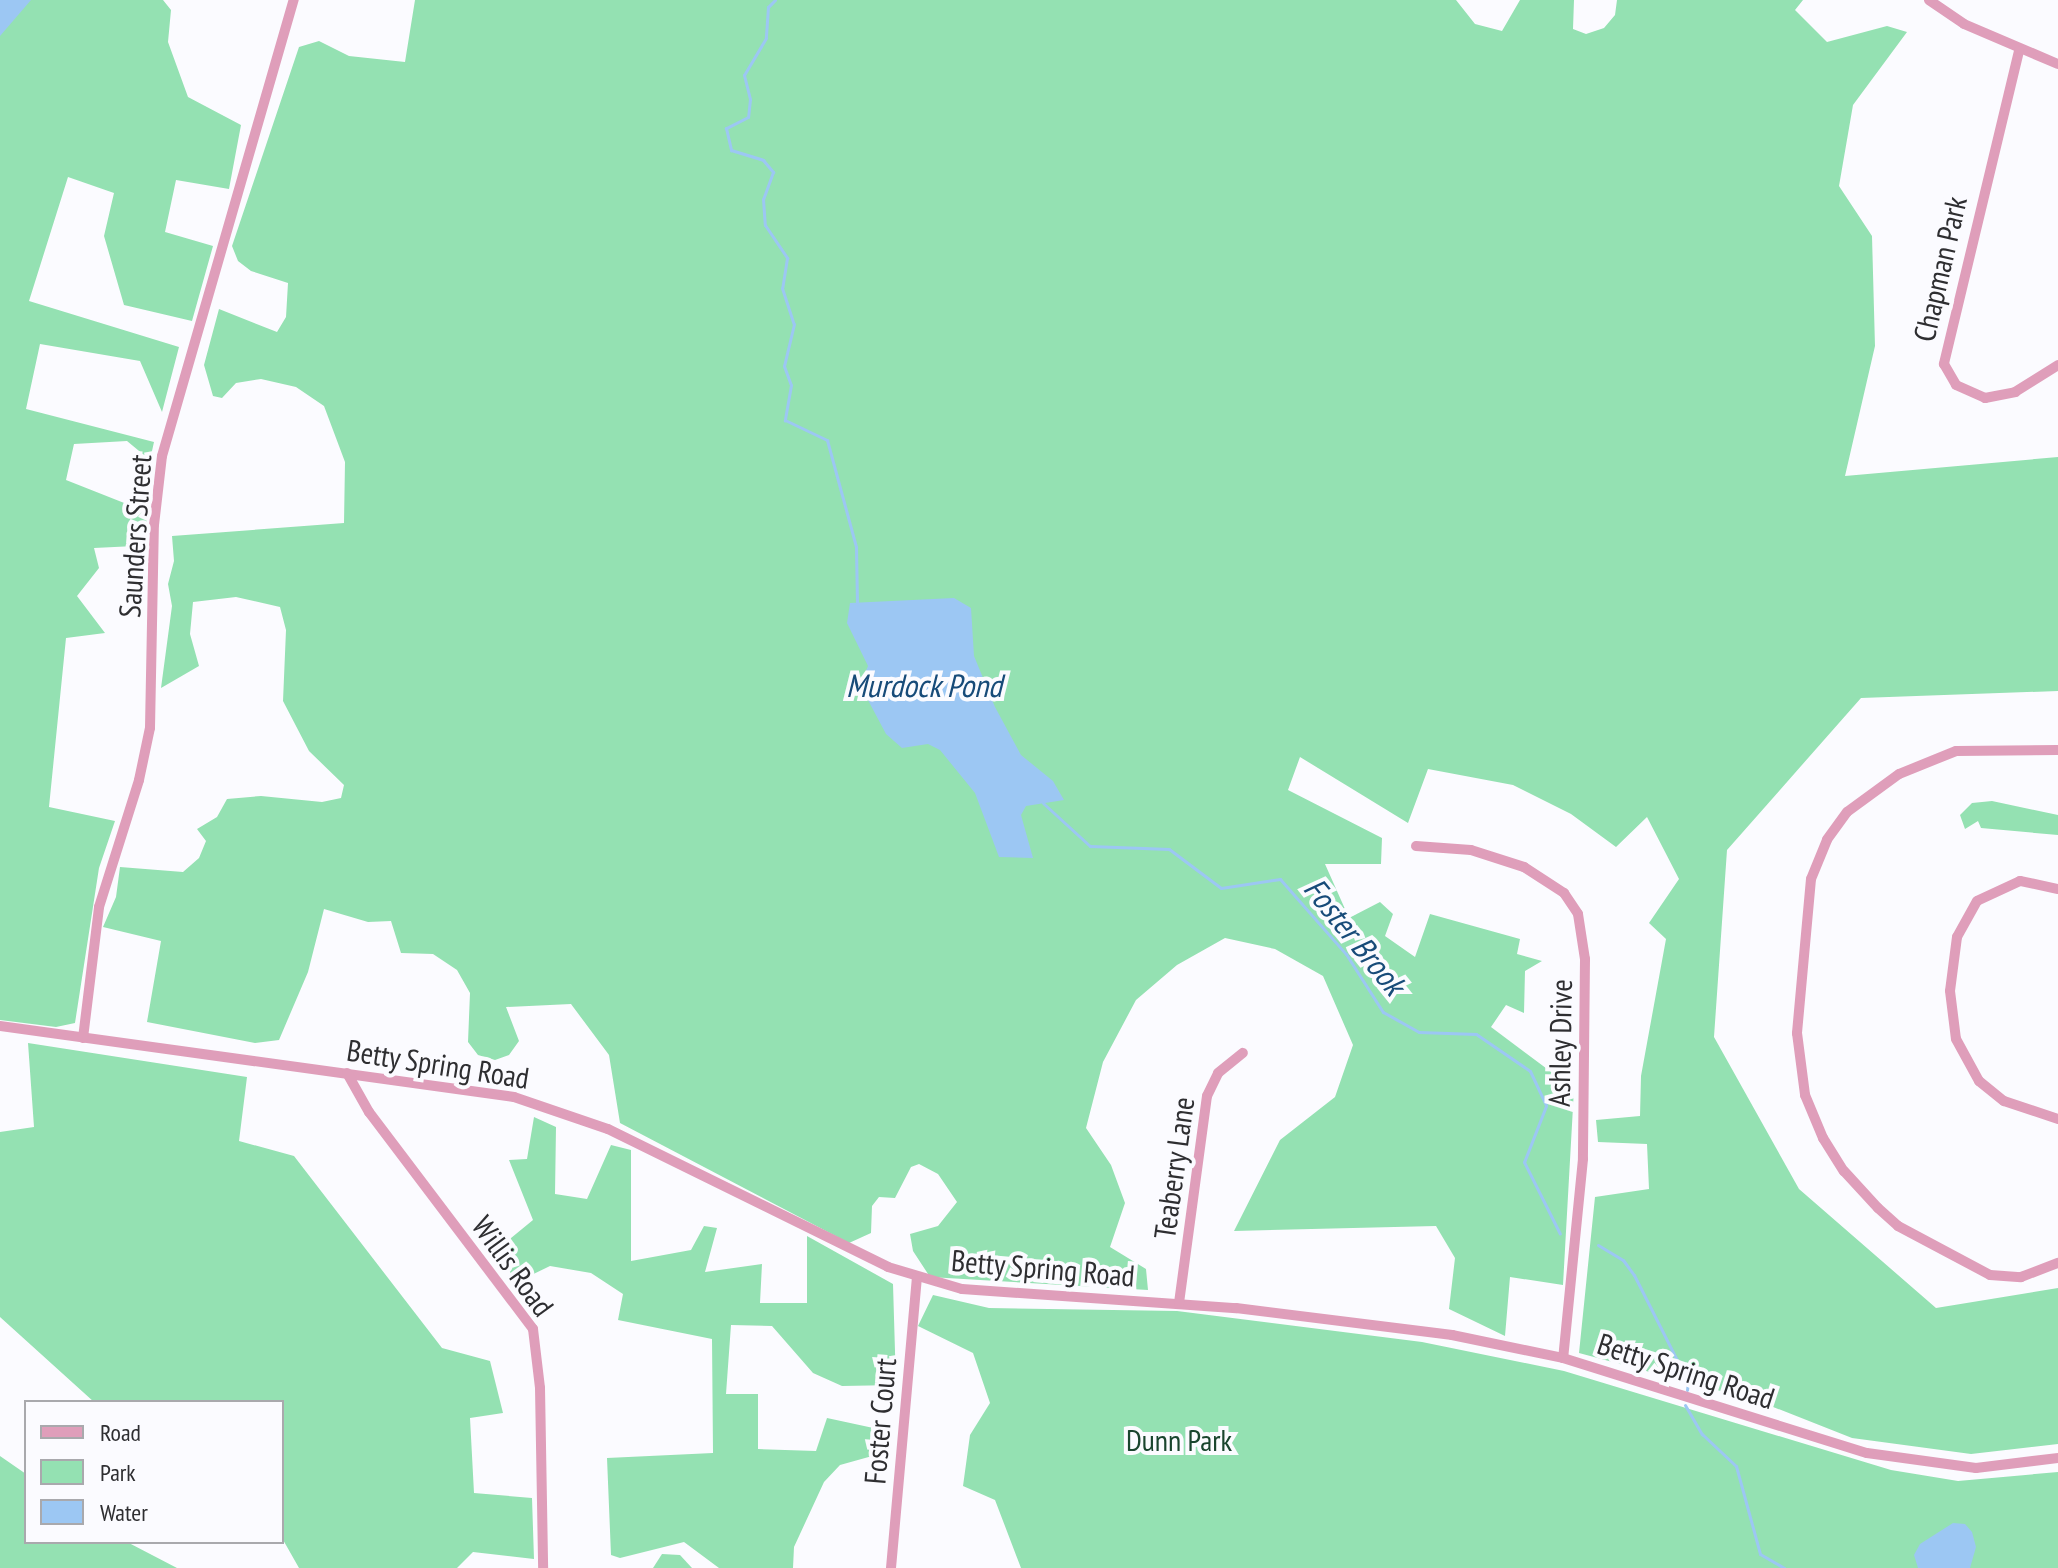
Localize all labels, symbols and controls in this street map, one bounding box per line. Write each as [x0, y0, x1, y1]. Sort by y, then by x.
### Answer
street label: Chapman Park [1906, 193, 1974, 345]
street label: Saunders Street [111, 453, 159, 619]
water label: Murdock Pond [846, 666, 1002, 704]
water label: Foster Brook [1296, 870, 1414, 1002]
street label: Ashley Drive [1541, 978, 1579, 1108]
street label: Betty Spring Road [344, 1032, 532, 1096]
street label: Teaberry Lane [1146, 1094, 1202, 1242]
street label: Willis Road [465, 1209, 561, 1323]
street label: Betty Spring Road [949, 1242, 1137, 1294]
street label: Betty Spring Road [1593, 1325, 1779, 1417]
street label: Foster Court [857, 1356, 903, 1486]
legend [24, 1400, 284, 1544]
text: Road [100, 1417, 141, 1448]
park label: Dunn Park [1126, 1422, 1232, 1458]
text: Park [100, 1457, 136, 1488]
text: Water [100, 1497, 148, 1528]

